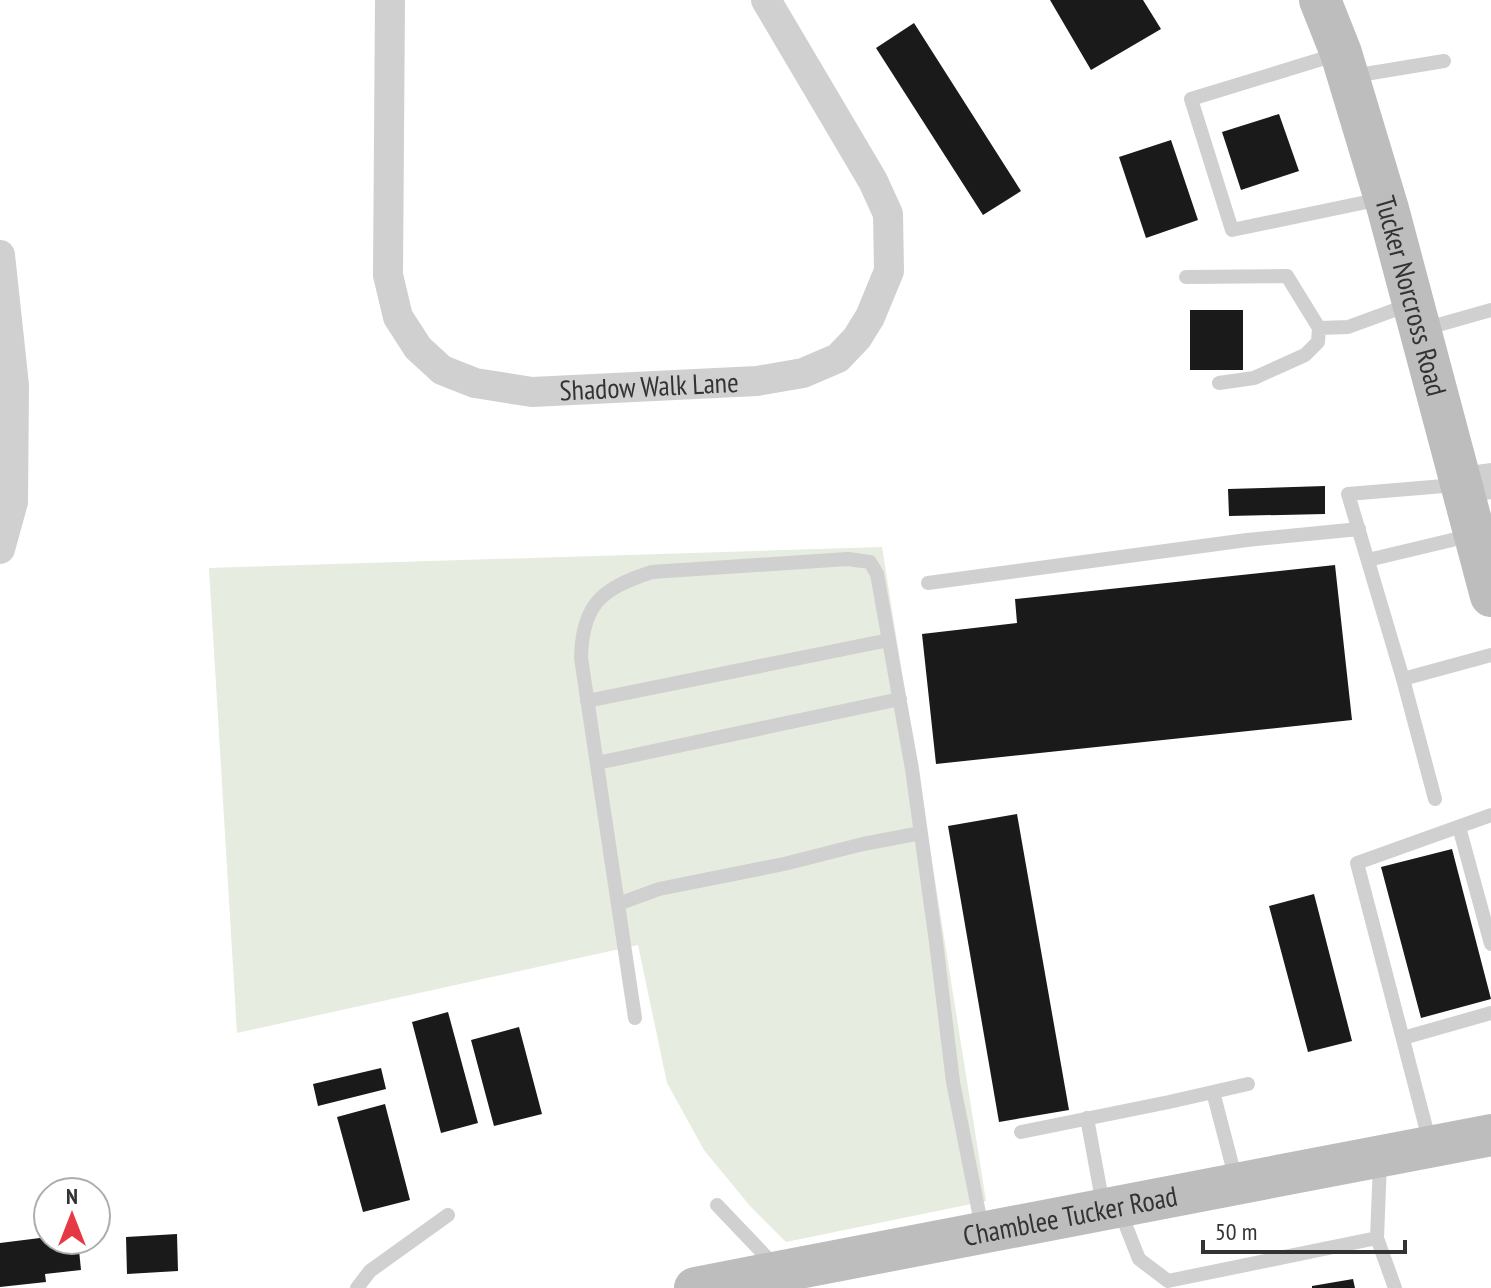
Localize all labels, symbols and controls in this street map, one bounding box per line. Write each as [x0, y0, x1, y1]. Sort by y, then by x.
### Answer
street label: Tucker Norcross Road [1367, 191, 1456, 400]
street label: Shadow Walk Lane [559, 363, 739, 409]
north arrow [32, 1176, 112, 1256]
street label: Chamblee Tucker Road [960, 1177, 1180, 1254]
text: N [66, 1182, 78, 1210]
scale bar [1203, 1204, 1405, 1254]
text: 50 m [1215, 1216, 1257, 1247]

